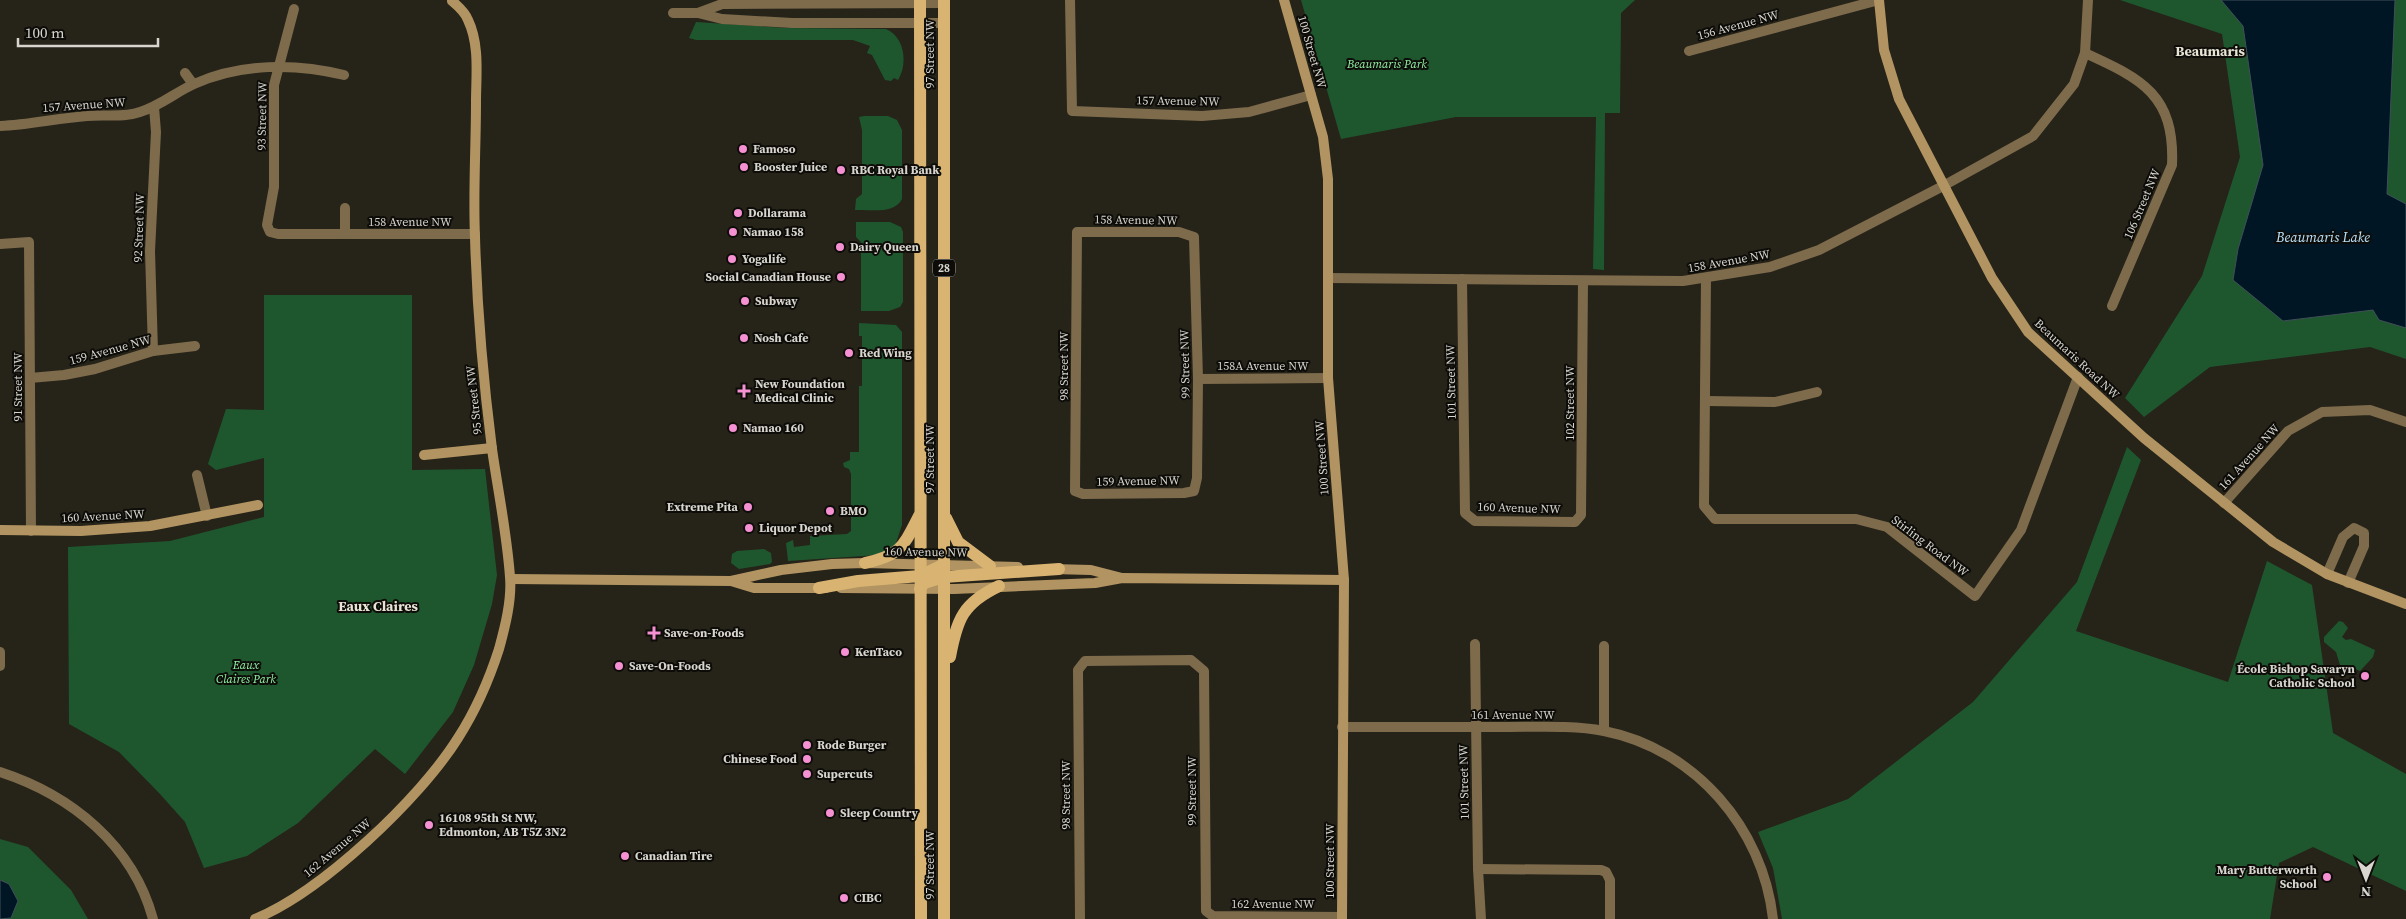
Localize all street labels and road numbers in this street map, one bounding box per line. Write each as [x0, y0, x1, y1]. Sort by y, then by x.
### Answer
street label: 156 Avenue NW [1696, 6, 1781, 44]
street label: 100 Street NW [1294, 14, 1330, 91]
street label: 97 Street NW [922, 19, 938, 88]
street label: 93 Street NW [253, 81, 271, 151]
street label: 157 Avenue NW [1136, 92, 1220, 110]
street label: 157 Avenue NW [42, 94, 127, 116]
street label: 106 Street NW [2120, 166, 2164, 242]
street label: 92 Street NW [130, 193, 148, 263]
street label: 158 Avenue NW [1094, 211, 1178, 229]
street label: 158 Avenue NW [368, 214, 452, 230]
street label: 158 Avenue NW [1687, 246, 1772, 276]
road number: 28 [933, 260, 955, 276]
street label: Beaumaris Road NW [2031, 315, 2123, 403]
street label: 99 Street NW [1176, 329, 1194, 399]
street label: 159 Avenue NW [68, 331, 153, 369]
street label: 98 Street NW [1056, 331, 1072, 400]
street label: 101 Street NW [1442, 344, 1460, 420]
street label: 91 Street NW [10, 352, 26, 421]
street label: 158A Avenue NW [1217, 358, 1309, 374]
street label: 95 Street NW [462, 364, 486, 435]
street label: 102 Street NW [1562, 365, 1578, 440]
street label: 100 Street NW [1311, 420, 1333, 496]
street label: 161 Avenue NW [2215, 420, 2283, 493]
street label: 97 Street NW [922, 424, 938, 493]
street label: 159 Avenue NW [1096, 472, 1180, 490]
street label: 160 Avenue NW [1477, 499, 1561, 517]
street label: 160 Avenue NW [61, 506, 145, 526]
street label: Stirling Road NW [1888, 512, 1972, 580]
street label: 160 Avenue NW [884, 543, 968, 561]
street label: 161 Avenue NW [1471, 707, 1555, 723]
street label: 101 Street NW [1455, 744, 1473, 820]
street label: 99 Street NW [1184, 756, 1200, 825]
street label: 98 Street NW [1058, 760, 1074, 829]
street label: 162 Avenue NW [300, 815, 374, 881]
street label: 100 Street NW [1322, 823, 1338, 898]
street label: 97 Street NW [922, 830, 938, 899]
street label: 162 Avenue NW [1231, 896, 1315, 912]

